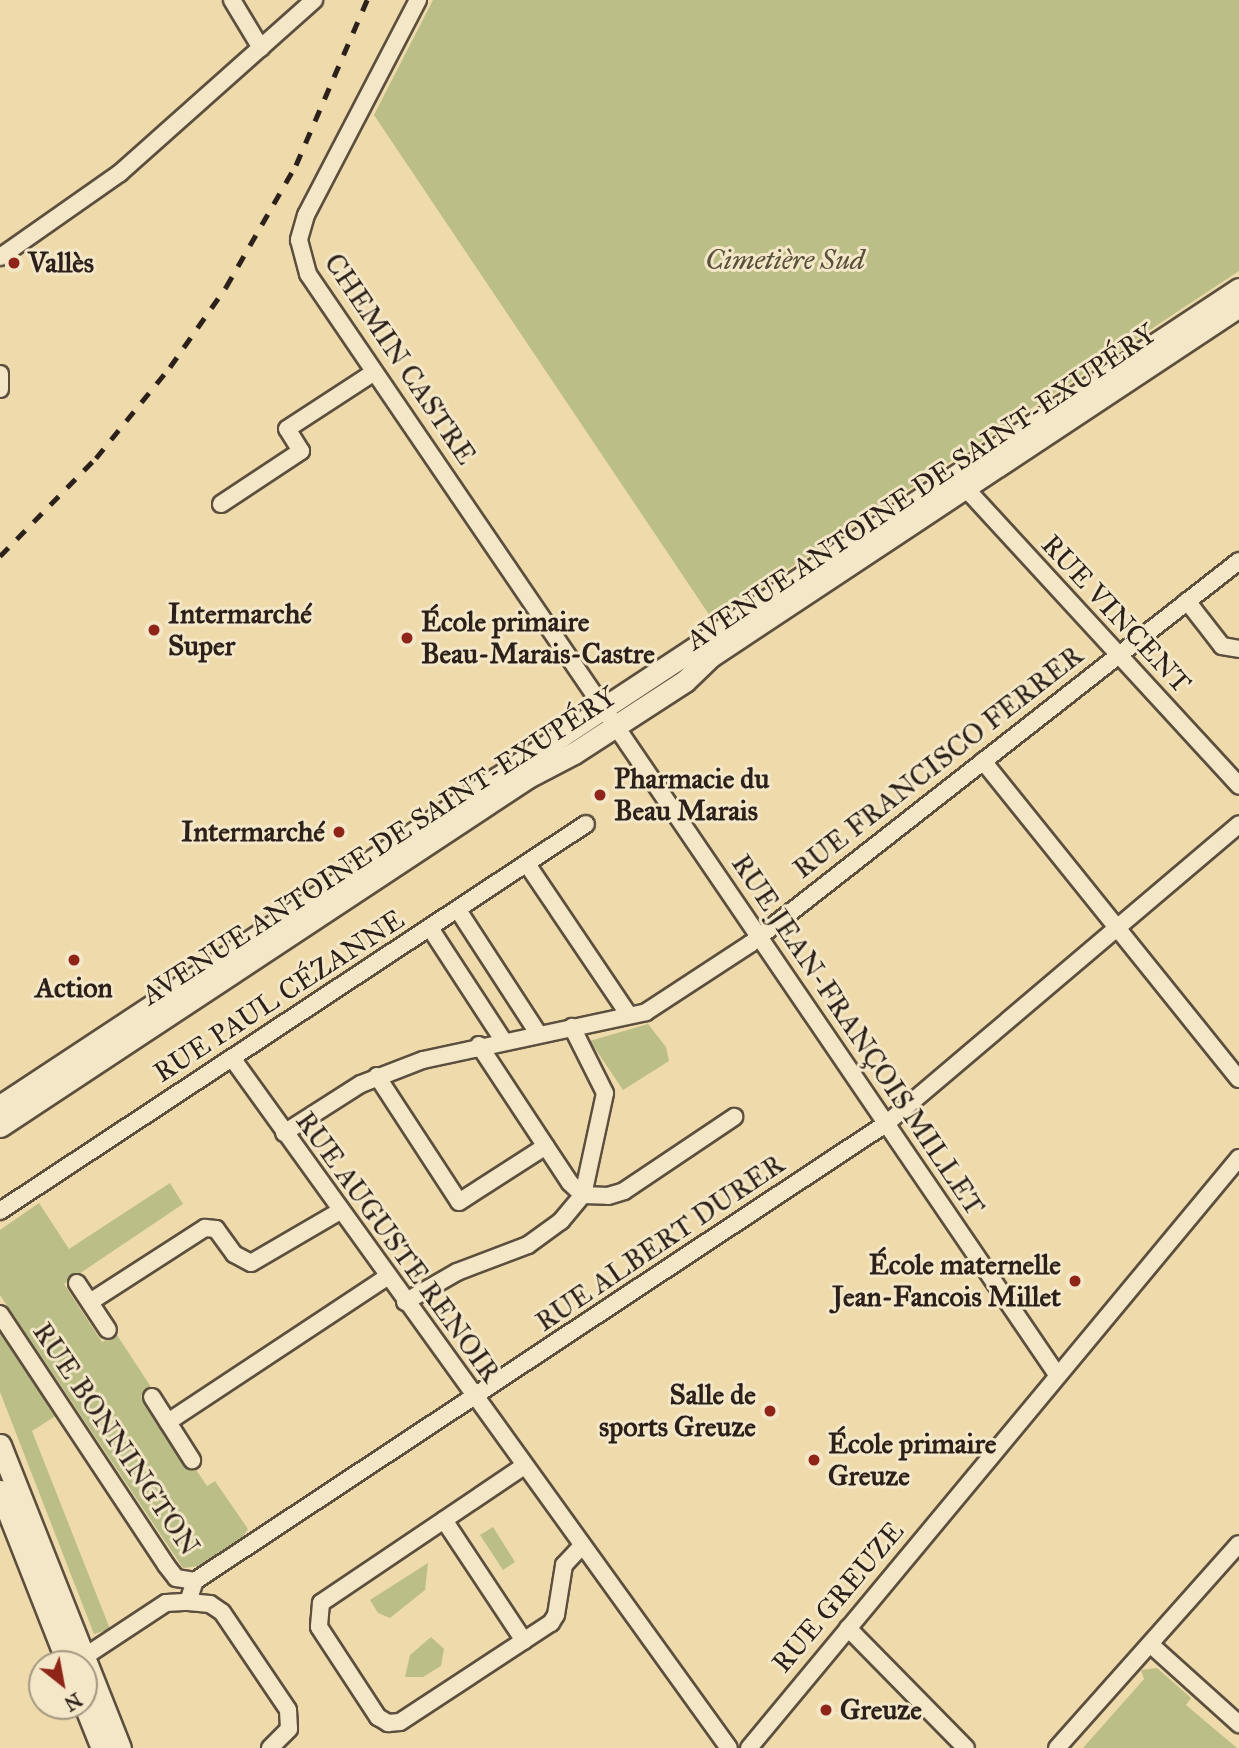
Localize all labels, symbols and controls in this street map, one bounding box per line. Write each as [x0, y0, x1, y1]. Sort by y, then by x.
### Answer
park label: Cimetière Sud [705, 243, 865, 277]
place label: Vallès [28, 246, 94, 280]
street label: CHEMIN CASTRE [317, 247, 483, 471]
marker: Vallès [6, 255, 22, 271]
street label: AVENUE ANTOINE DE SAINT-EXUPÉRY [680, 317, 1162, 657]
street label: RUE VINCENT [1034, 528, 1198, 700]
place label: Intermarché Super [168, 597, 312, 663]
place label: École primaire Beau-Marais-Castre [421, 605, 655, 671]
marker: Intermarché Super [146, 622, 162, 638]
marker: École primaire Beau-Marais-Castre [399, 630, 415, 646]
street label: RUE FRANCISCO FERRER [786, 638, 1090, 886]
street label: AVENUE ANTOINE DE SAINT-EXUPÉRY [135, 680, 623, 1012]
place label: Pharmacie du Beau Marais [614, 762, 769, 828]
marker: Pharmacie du Beau Marais [592, 787, 608, 803]
place label: Intermarché [181, 815, 325, 849]
marker: Intermarché [331, 824, 347, 840]
street label: RUE JEAN-FRANÇOIS MILLET [724, 848, 992, 1222]
street label: RUE PAUL CÉZANNE [148, 902, 410, 1090]
marker: Action [66, 952, 82, 968]
place label: Action [35, 971, 113, 1005]
street label: RUE AUGUSTE RENOIR [289, 1105, 507, 1389]
street label: RUE ALBERT DURER [529, 1147, 791, 1339]
place label: École maternelle Jean-Fancois Millet [832, 1248, 1061, 1314]
marker: École maternelle Jean-Fancois Millet [1067, 1273, 1083, 1289]
street label: RUE BONNINGTON [26, 1316, 206, 1562]
place label: Salle de sports Greuze [599, 1378, 756, 1444]
marker: Salle de sports Greuze [762, 1403, 778, 1419]
place label: École primaire Greuze [828, 1427, 996, 1493]
marker: École primaire Greuze [806, 1452, 822, 1468]
street label: RUE GREUZE [765, 1515, 911, 1679]
north arrow [28, 1650, 98, 1720]
text: N [60, 1688, 86, 1716]
place label: Greuze [840, 1693, 922, 1727]
marker: Greuze [818, 1702, 834, 1718]

